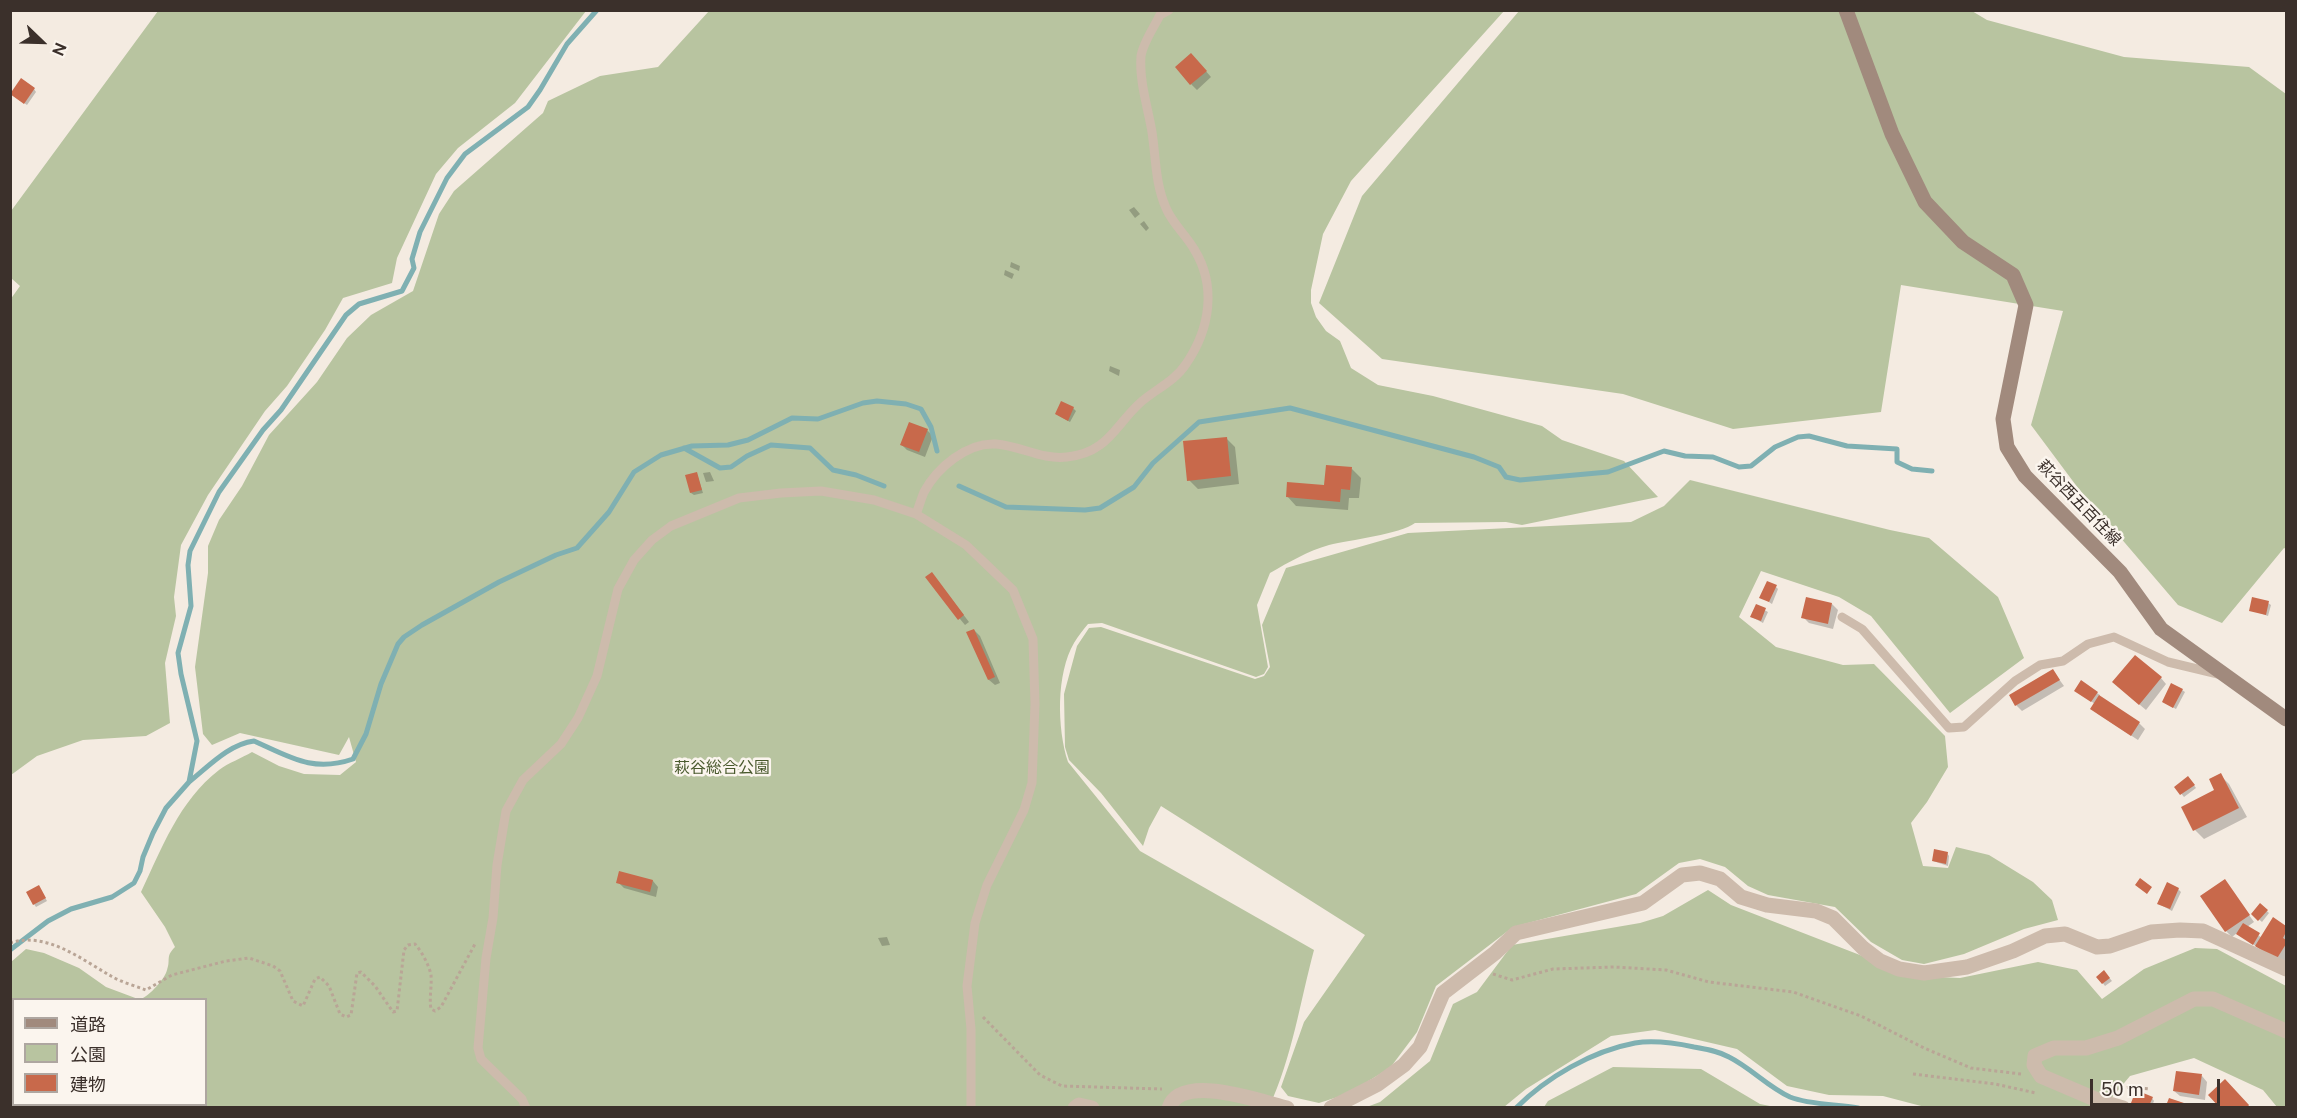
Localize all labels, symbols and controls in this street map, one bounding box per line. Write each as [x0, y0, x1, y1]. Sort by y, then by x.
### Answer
north arrow [12, 12, 72, 72]
text: N [48, 40, 70, 59]
street label: 萩谷西五百住線 [2033, 456, 2125, 550]
park label: 萩谷総合公園 [674, 758, 770, 778]
legend [12, 998, 207, 1106]
text: 道路 [70, 1014, 106, 1035]
text: 公園 [70, 1044, 106, 1065]
scale bar [2093, 1067, 2224, 1105]
text: 建物 [70, 1074, 106, 1095]
text: 50 m [2101, 1079, 2144, 1100]

